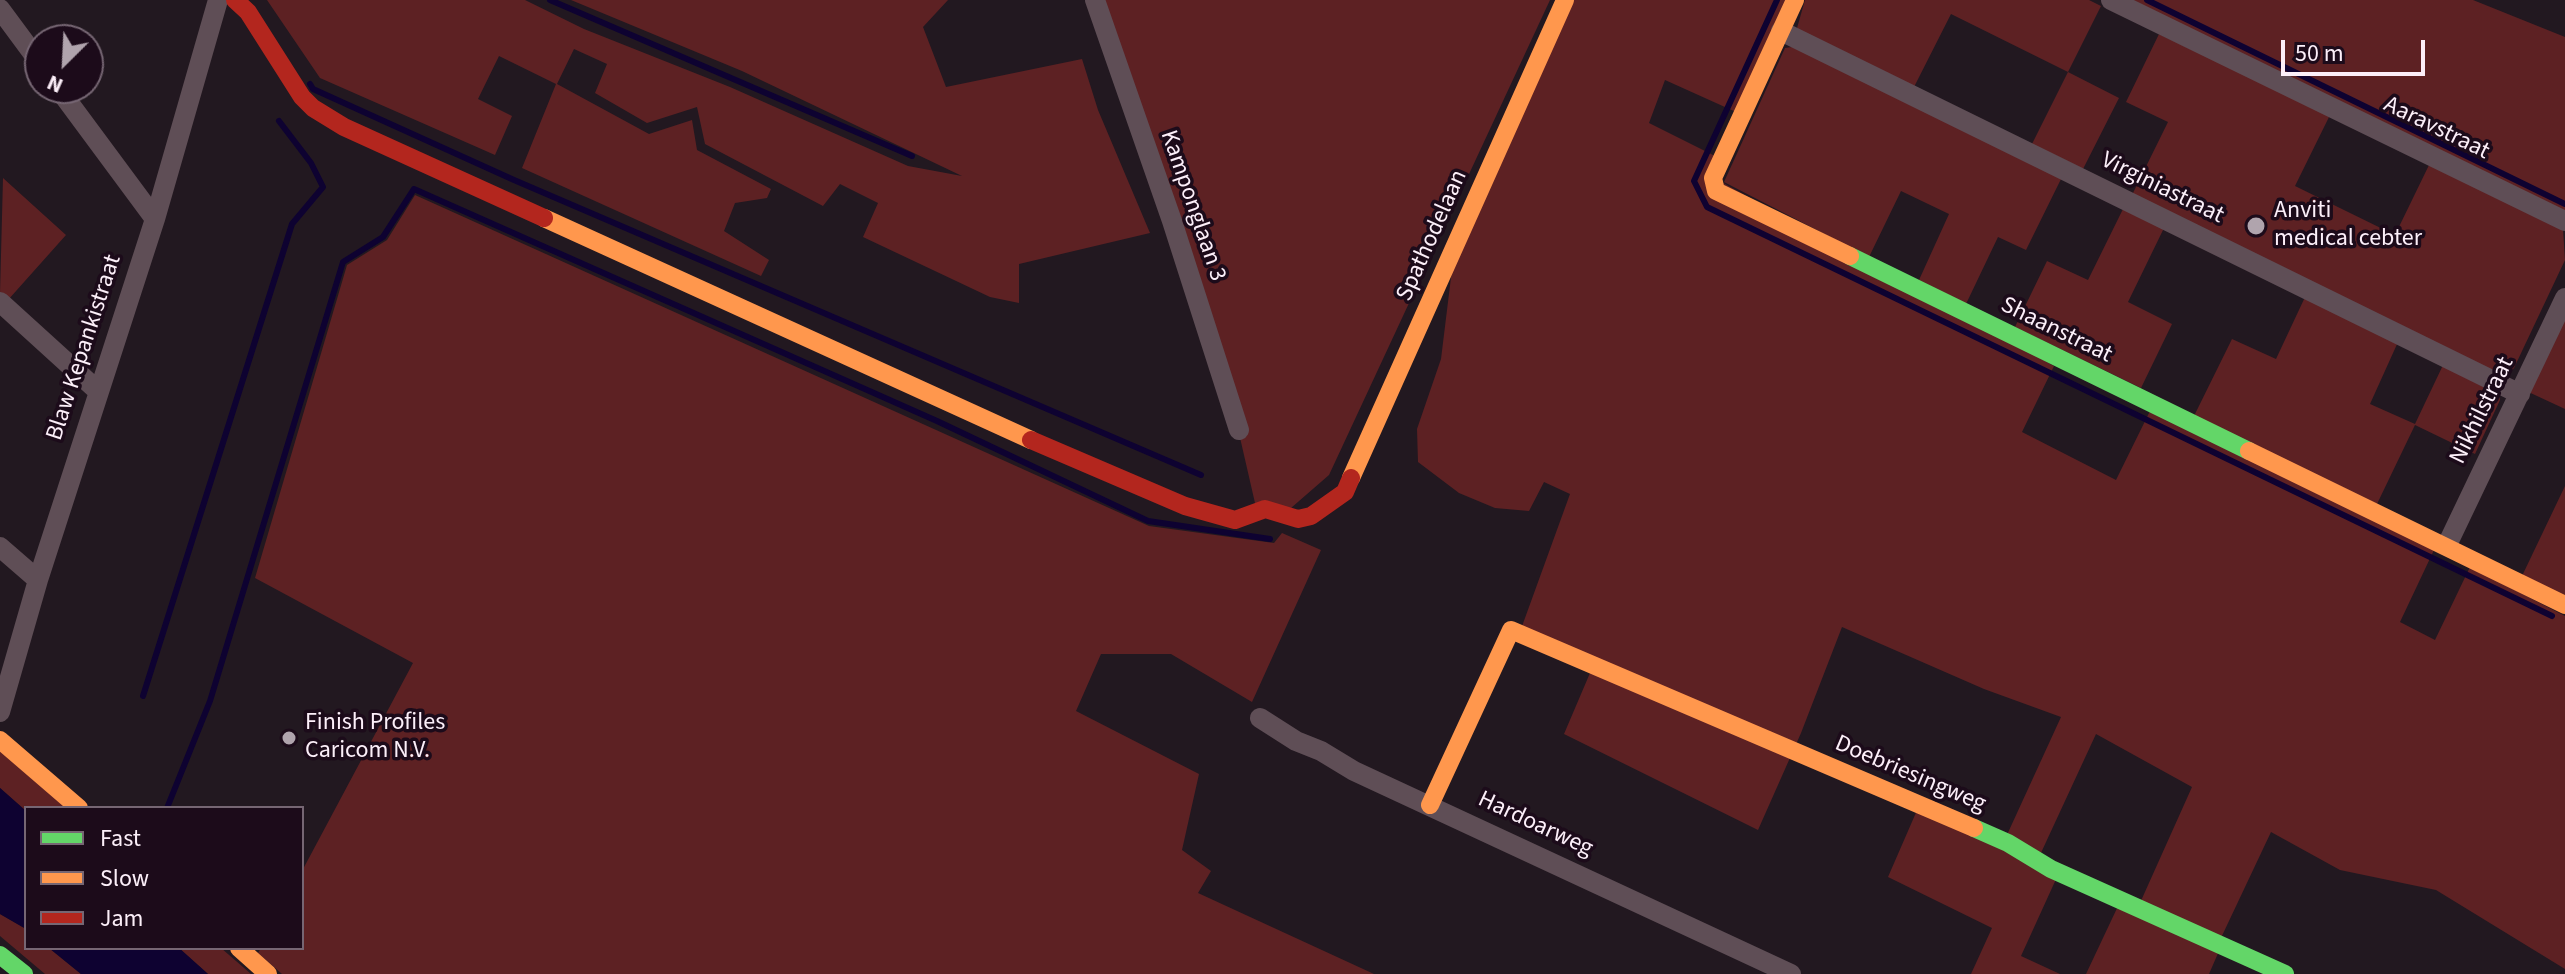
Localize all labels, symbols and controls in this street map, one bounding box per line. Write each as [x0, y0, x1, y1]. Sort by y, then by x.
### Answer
north arrow [24, 24, 104, 104]
scale bar [2285, 24, 2429, 74]
text: 50 m [2295, 36, 2344, 71]
text: N [42, 67, 68, 102]
street label: Aaravstraat [2378, 91, 2494, 167]
street label: Kamponglaan 3 [1153, 127, 1231, 285]
street label: Virginiastraat [2096, 147, 2228, 231]
street label: Spathodelaan [1391, 166, 1475, 306]
place label: Anviti medical cebter [2274, 198, 2422, 254]
marker: Anviti medical cebter [2245, 215, 2267, 237]
street label: Blaw Kepankistraat [41, 252, 129, 444]
street label: Shaanstraat [1995, 292, 2117, 370]
street label: Nikhilstraat [2445, 353, 2521, 469]
place label: Finish Profiles Caricom N.V. [305, 710, 445, 766]
marker: Finish Profiles Caricom N.V. [280, 729, 298, 747]
street label: Doebriesingweg [1830, 730, 1990, 820]
street label: Hardoarweg [1473, 786, 1597, 864]
legend [24, 806, 304, 950]
text: Fast [100, 821, 141, 856]
text: Slow [100, 861, 149, 896]
text: Jam [100, 901, 144, 936]

